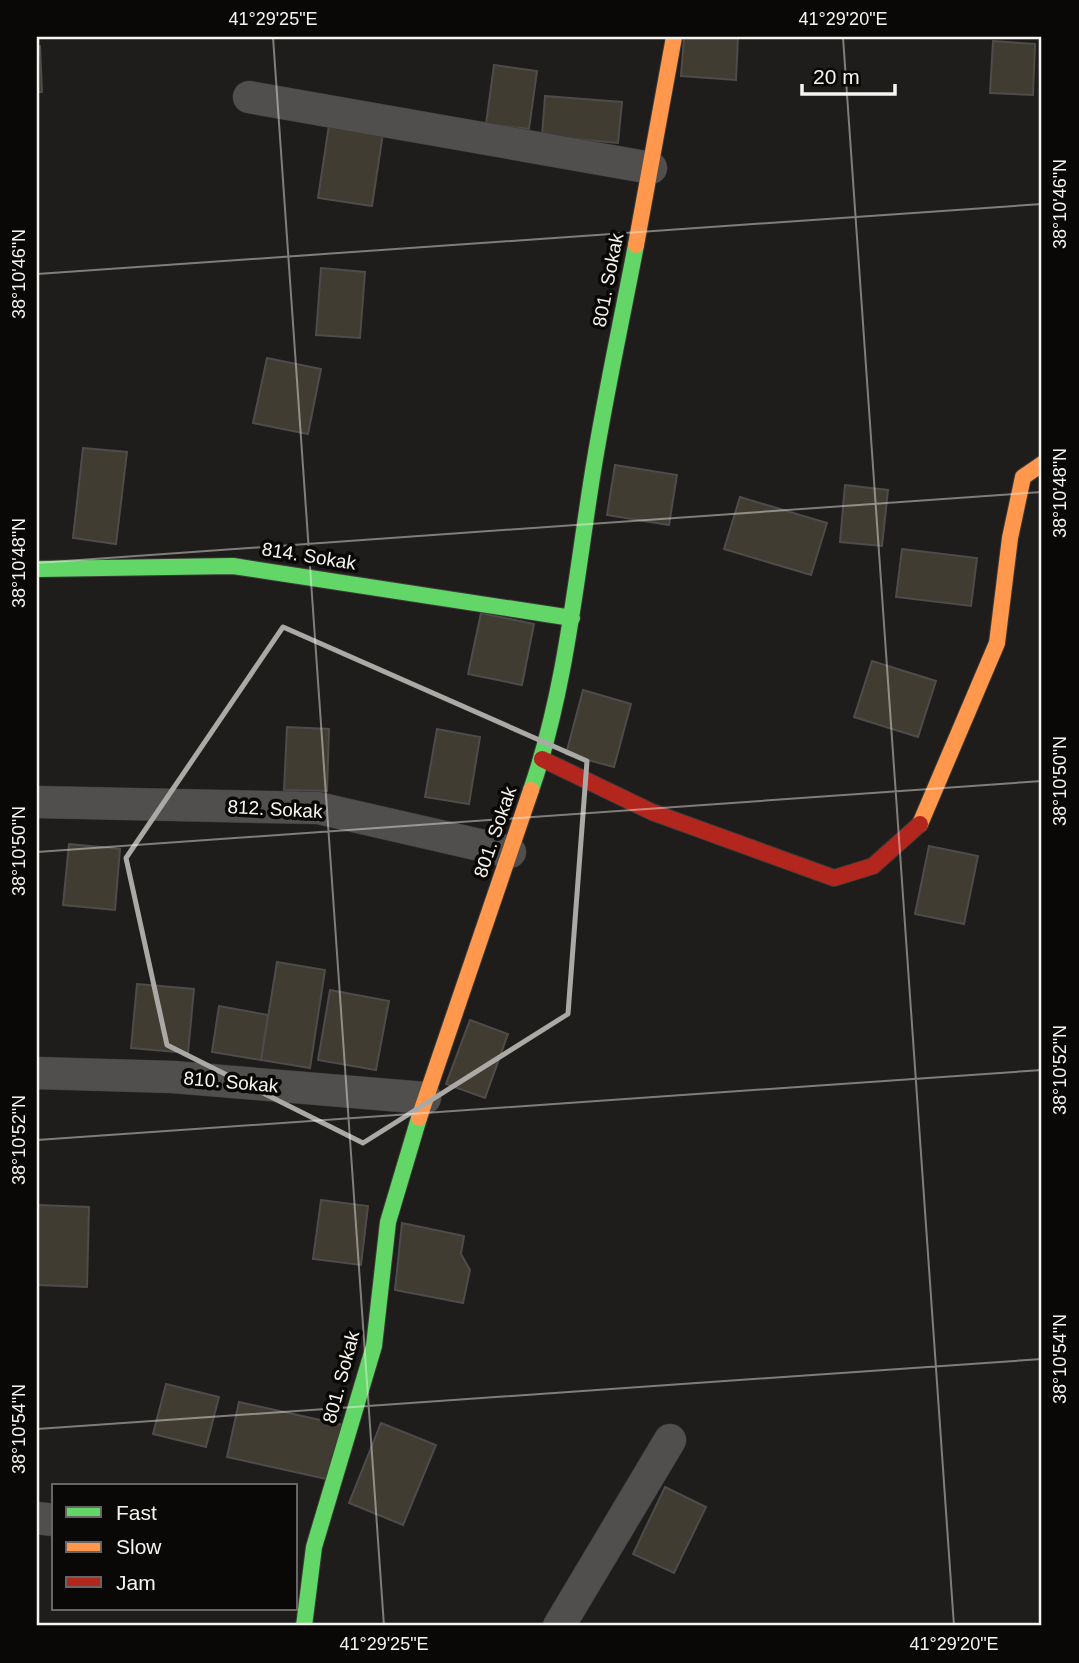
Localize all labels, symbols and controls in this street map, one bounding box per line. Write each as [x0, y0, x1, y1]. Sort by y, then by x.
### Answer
text: 41°29'25"E [228, 9, 318, 29]
text: 41°29'20"E [798, 9, 888, 29]
scale bar [802, 52, 895, 96]
text: 20 m [813, 65, 860, 88]
text: 38°10'46"N [1050, 159, 1070, 249]
text: 38°10'46"N [9, 229, 29, 319]
street label: 801. Sokak [589, 231, 627, 329]
text: 38°10'48"N [1050, 448, 1070, 538]
text: 38°10'48"N [9, 518, 29, 608]
street label: 814. Sokak [260, 538, 358, 574]
text: 38°10'50"N [1050, 736, 1070, 826]
street label: 801. Sokak [470, 783, 521, 880]
street label: 812. Sokak [227, 796, 324, 822]
text: 38°10'50"N [9, 806, 29, 896]
text: 38°10'52"N [1050, 1025, 1070, 1115]
street label: 810. Sokak [183, 1067, 280, 1097]
text: 38°10'52"N [9, 1095, 29, 1185]
text: 38°10'54"N [1050, 1314, 1070, 1404]
street label: 801. Sokak [319, 1328, 364, 1426]
text: 38°10'54"N [9, 1384, 29, 1474]
legend [52, 1484, 298, 1610]
text: Fast [116, 1501, 157, 1524]
text: Slow [116, 1535, 162, 1558]
text: Jam [116, 1571, 156, 1594]
text: 41°29'25"E [339, 1634, 429, 1654]
text: 41°29'20"E [909, 1634, 999, 1654]

